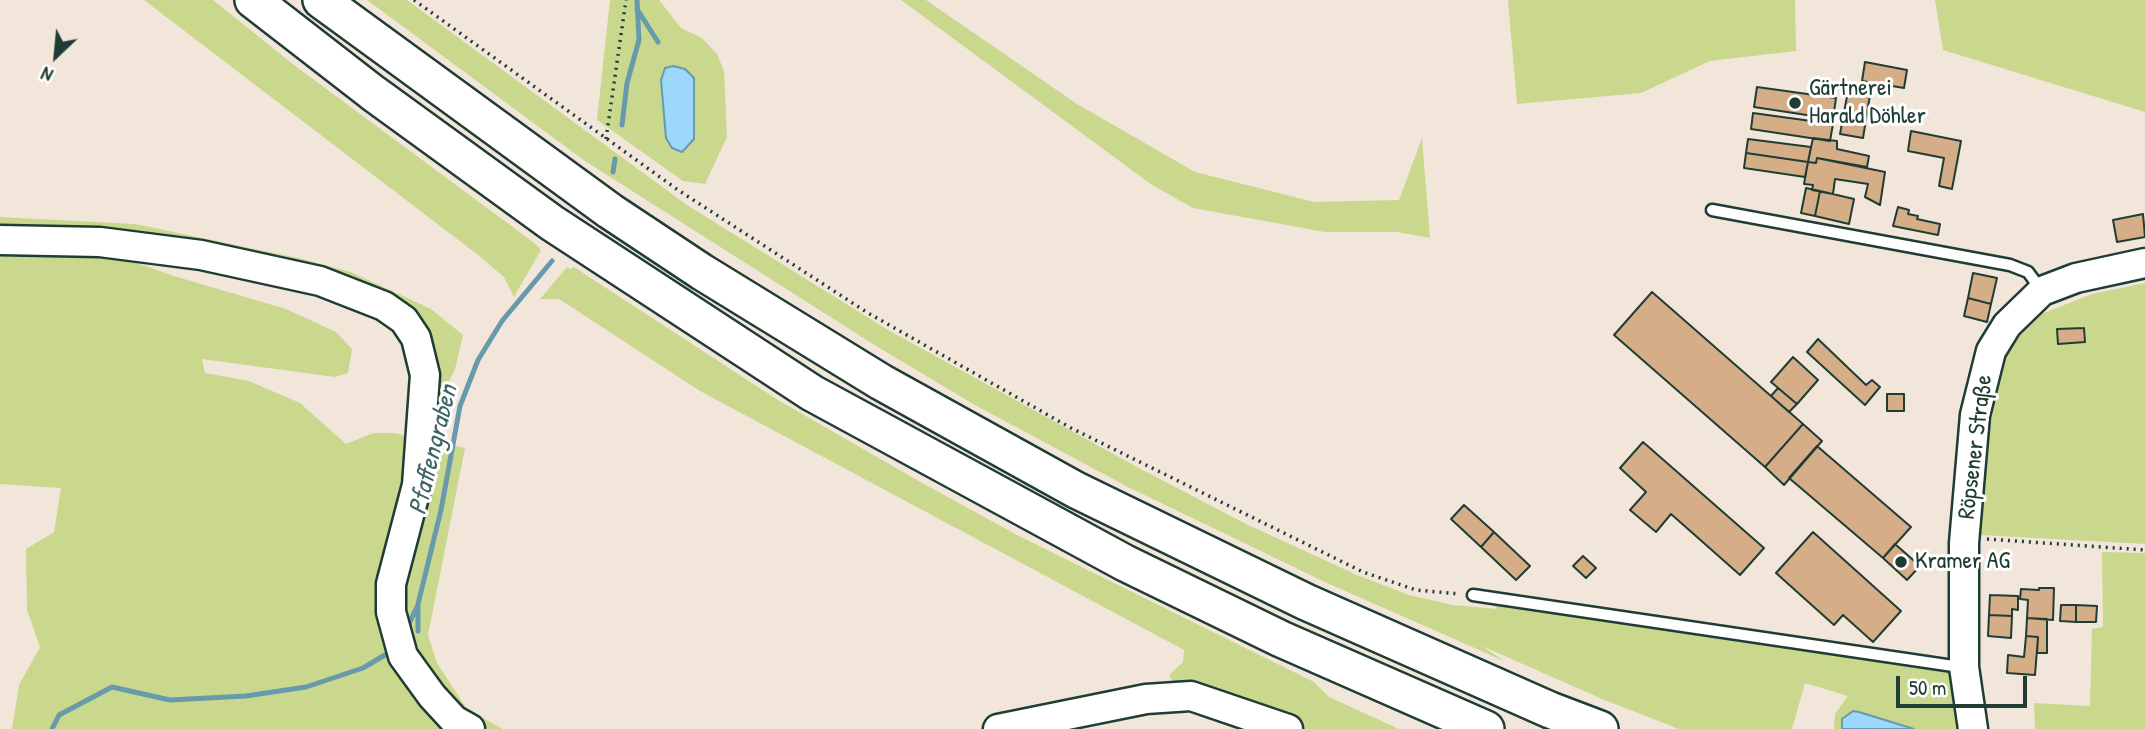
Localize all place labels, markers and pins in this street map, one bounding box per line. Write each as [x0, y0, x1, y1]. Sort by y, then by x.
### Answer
place label: Gärtnerei Harald Döhler [1809, 75, 1926, 131]
marker: Gärtnerei Harald Döhler [1787, 95, 1803, 111]
place label: Kramer AG [1915, 548, 2010, 576]
marker: Kramer AG [1893, 554, 1909, 570]

